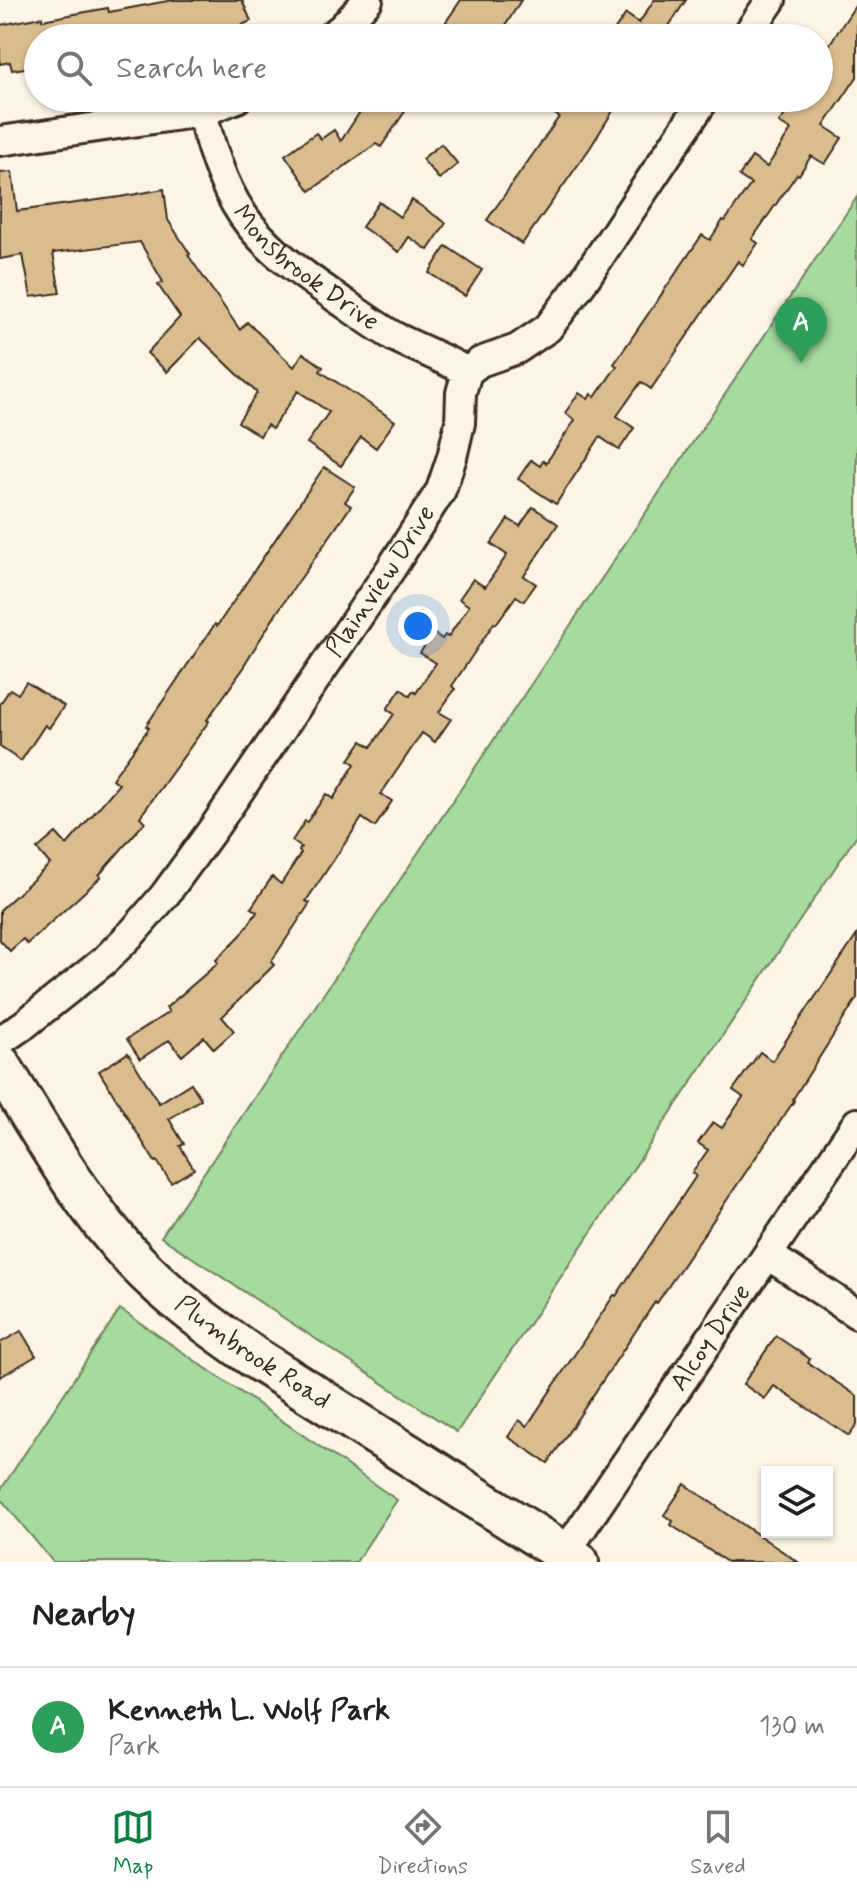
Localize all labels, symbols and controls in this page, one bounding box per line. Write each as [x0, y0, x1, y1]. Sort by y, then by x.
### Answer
search box [24, 24, 833, 112]
icon: search [52, 46, 96, 90]
text: Search here [116, 49, 267, 88]
street label: Monsbrook Drive [224, 198, 385, 339]
pin: A [775, 297, 827, 363]
street label: Plainview Drive [318, 499, 444, 664]
your location [398, 606, 438, 646]
street label: Alcoy Drive [663, 1278, 759, 1398]
street label: Plumbrook Road [168, 1288, 337, 1418]
map controls [761, 1466, 833, 1538]
button: layers [761, 1466, 833, 1538]
text: Nearby [32, 1592, 136, 1637]
text: Kenneth L. Wolf Park [108, 1691, 390, 1730]
text: A [49, 1710, 67, 1744]
text: 130 m [759, 1710, 825, 1744]
text: Park [108, 1730, 160, 1764]
tab: Map [111, 1805, 155, 1881]
tab: Directions [377, 1805, 468, 1881]
tab: Saved [690, 1805, 746, 1881]

